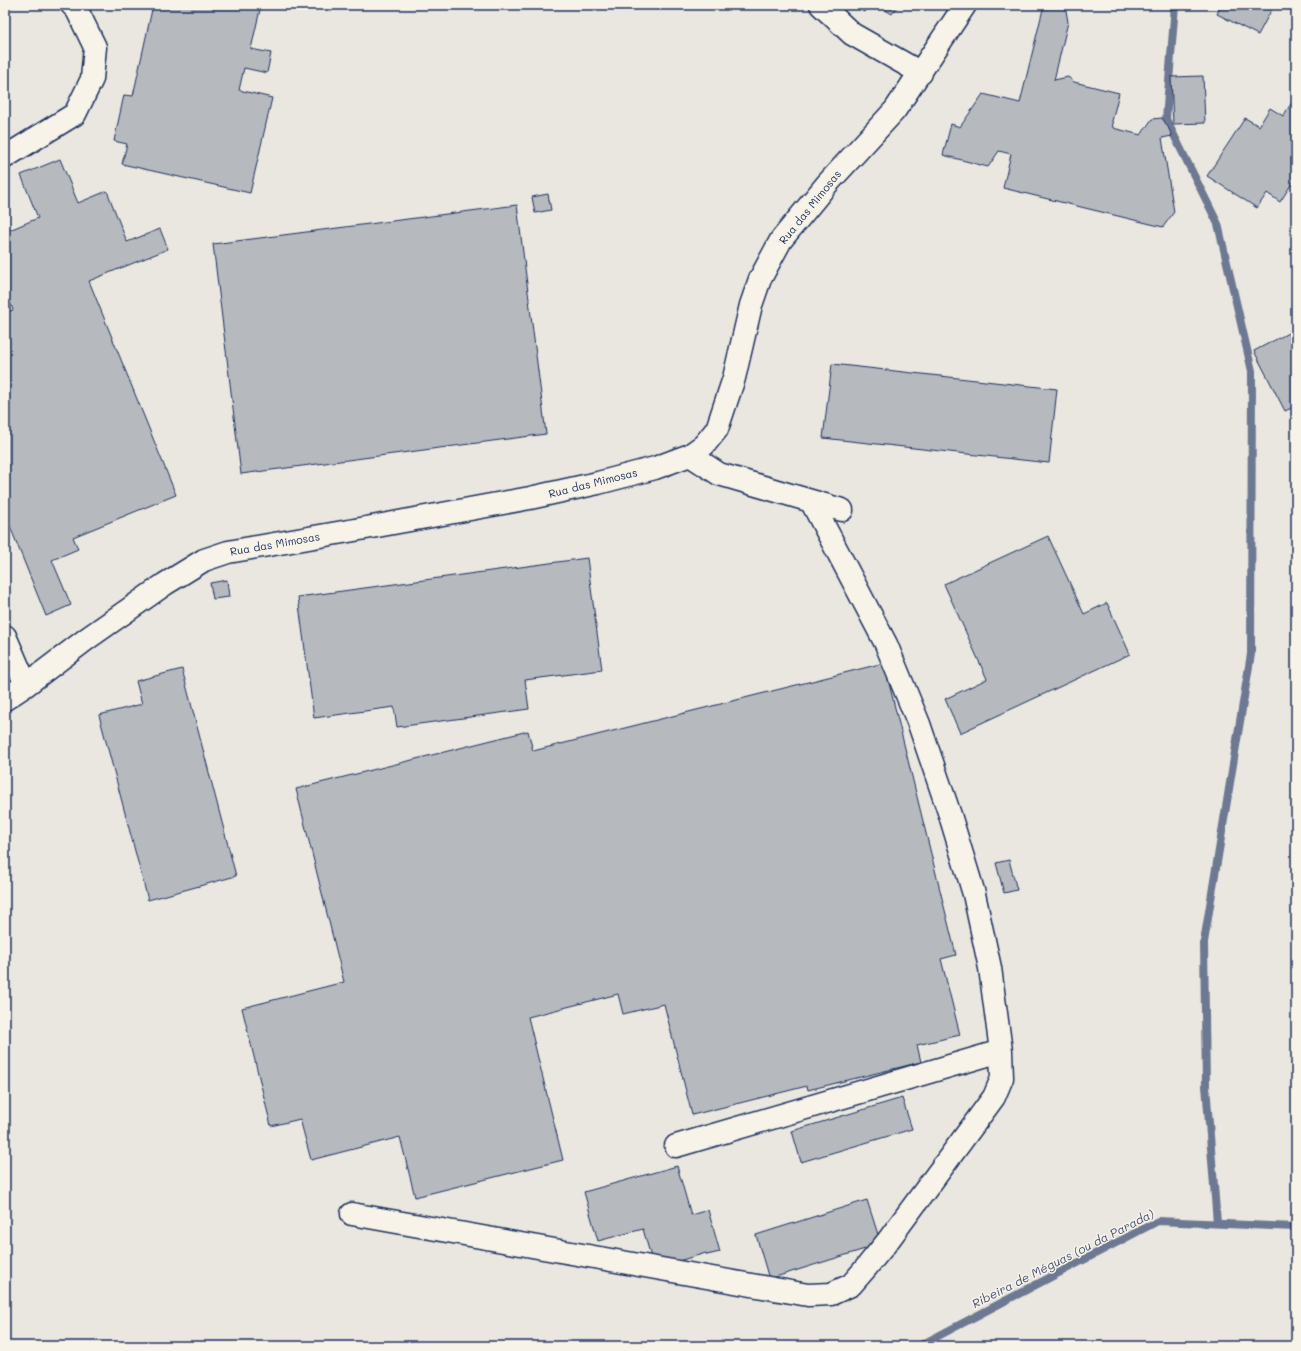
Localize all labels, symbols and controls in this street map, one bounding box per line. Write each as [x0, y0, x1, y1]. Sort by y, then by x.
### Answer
street label: Rua das Mimosas [775, 167, 844, 247]
street label: Rua das Mimosas [547, 464, 639, 501]
street label: Rua das Mimosas [229, 528, 321, 559]
water label: Ribeira de Méguas (ou da Parada) [969, 1205, 1156, 1311]

